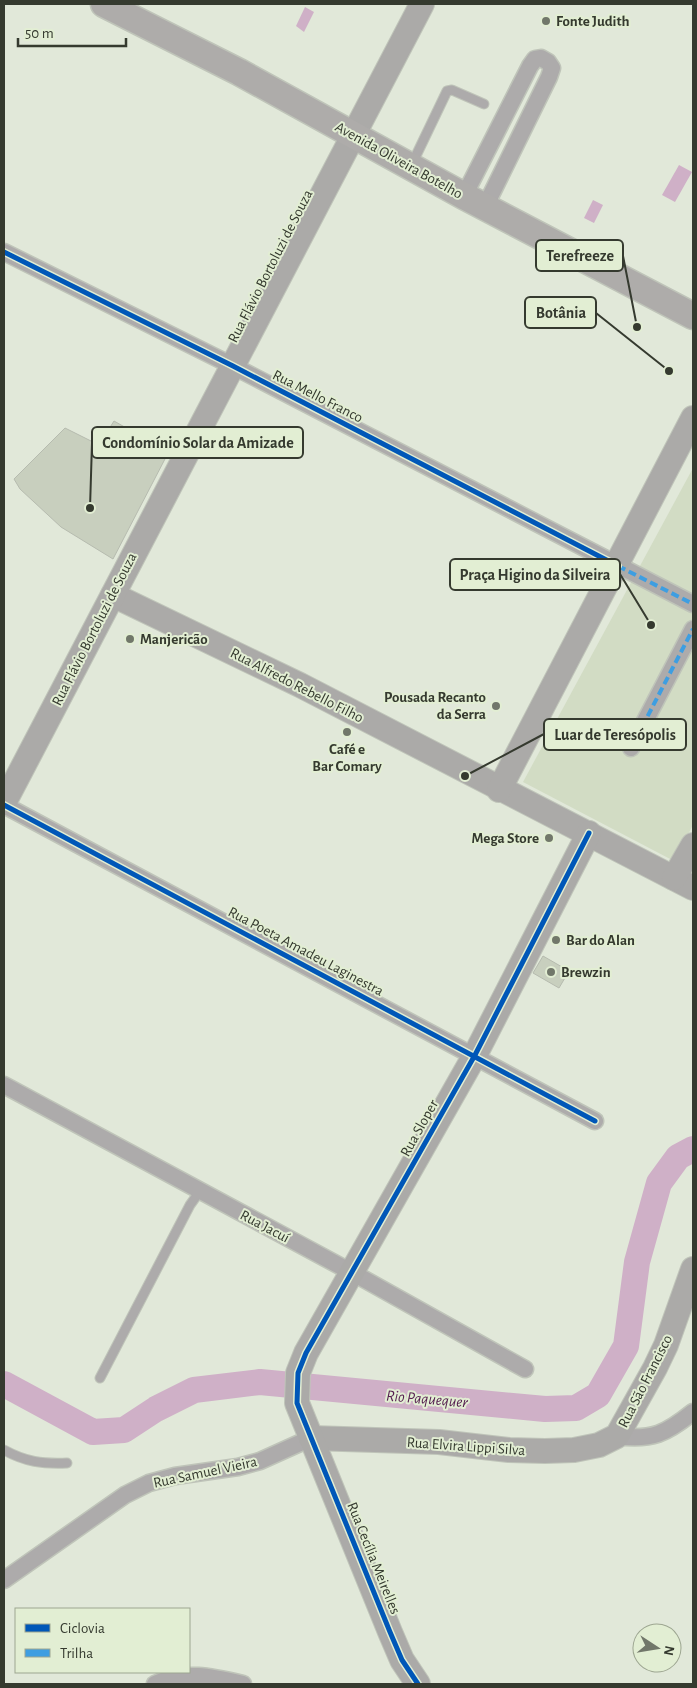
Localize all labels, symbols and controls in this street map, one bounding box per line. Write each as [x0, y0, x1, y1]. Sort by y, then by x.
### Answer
place label: Fonte Judith [556, 14, 630, 29]
scale bar [18, 15, 125, 47]
marker: Fonte Judith [540, 15, 552, 27]
text: 50 m [25, 26, 54, 41]
street label: Avenida Oliveira Botelho [332, 119, 465, 202]
street label: Rua Flávio Bortoluzi de Souza [225, 187, 316, 345]
callout: Terefreeze [536, 240, 623, 271]
text: Terefreeze [546, 248, 614, 264]
callout: Botânia [525, 297, 596, 328]
text: Botânia [536, 305, 587, 321]
street label: Rua Mello Franco [270, 367, 365, 426]
callout: Condomínio Solar da Amizade [92, 427, 303, 458]
text: Condomínio Solar da Amizade [102, 435, 294, 451]
street label: Rua Flávio Bortoluzi de Souza [49, 550, 140, 708]
callout: Praça Higino da Silveira [450, 559, 620, 590]
text: Praça Higino da Silveira [460, 567, 611, 583]
place label: Manjericão [140, 632, 208, 647]
marker: Manjericão [124, 633, 136, 645]
street label: Rua Alfredo Rebello Filho [228, 645, 366, 725]
place label: Pousada Recanto da Serra [384, 690, 486, 722]
marker: Pousada Recanto da Serra [490, 700, 502, 712]
callout: Luar de Teresópolis [544, 719, 686, 750]
marker: Café e Bar Comary [341, 726, 353, 738]
text: Luar de Teresópolis [554, 727, 676, 743]
place label: Café e Bar Comary [312, 742, 382, 774]
place label: Mega Store [471, 831, 539, 846]
marker: Mega Store [543, 832, 555, 844]
street label: Rua Poeta Amadeu Laginestra [226, 904, 386, 999]
place label: Bar do Alan [566, 933, 635, 948]
marker: Bar do Alan [550, 934, 562, 946]
place label: Brewzin [561, 965, 611, 980]
marker: Brewzin [545, 966, 557, 978]
street label: Rua Sloper [398, 1097, 441, 1159]
street label: Rua Jacuí [238, 1207, 292, 1246]
street label: Rua São Francisco [616, 1332, 675, 1430]
water label: Rio Paquequer [385, 1387, 469, 1412]
street label: Rua Elvira Lippi Silva [406, 1435, 526, 1458]
street label: Rua Samuel Vieira [152, 1454, 258, 1491]
street label: Rua Cecília Meirelles [344, 1500, 403, 1616]
legend [15, 1608, 190, 1673]
text: Ciclovia [60, 1621, 105, 1636]
north arrow [632, 1623, 682, 1673]
text: N [661, 1644, 677, 1657]
text: Trilha [60, 1646, 93, 1661]

